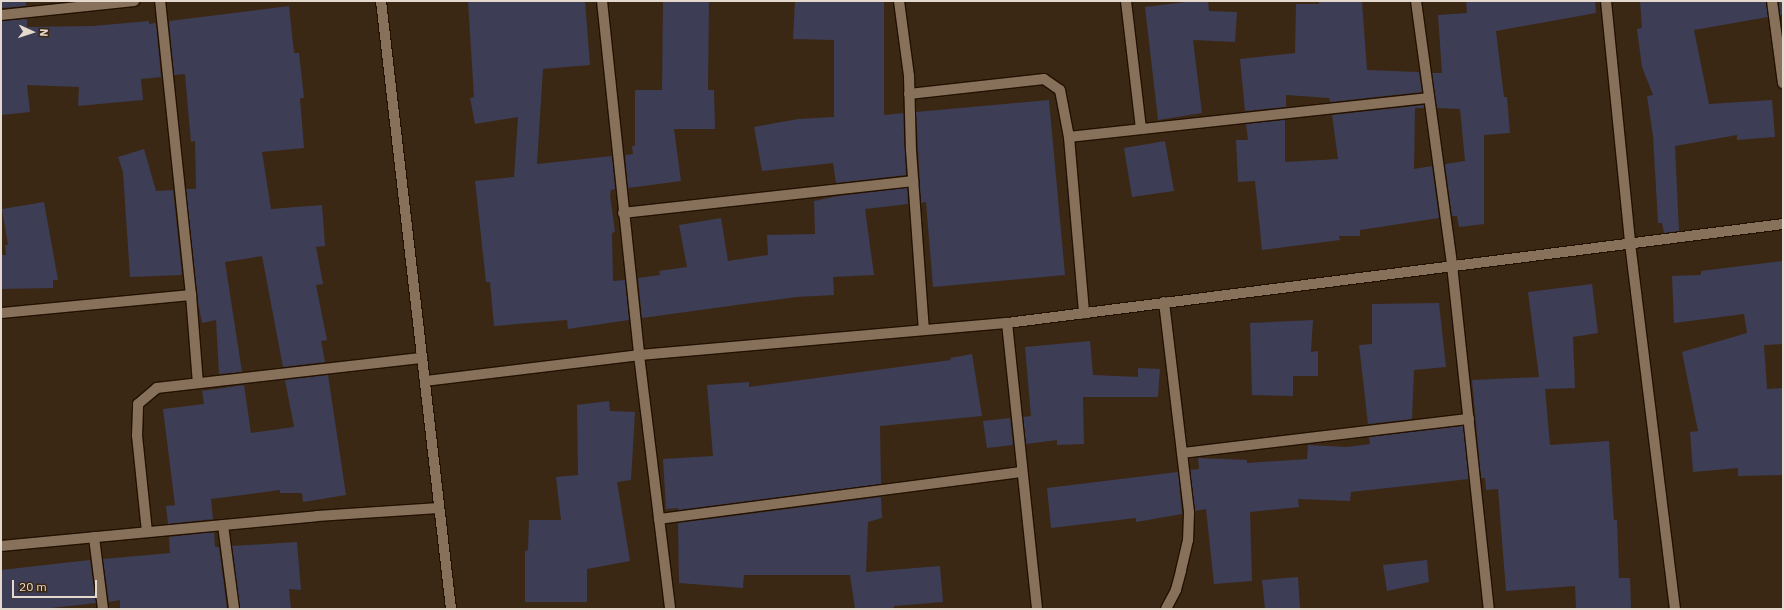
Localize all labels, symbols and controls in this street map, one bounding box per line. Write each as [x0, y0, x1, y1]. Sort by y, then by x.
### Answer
north arrow [12, 12, 52, 52]
text: N [37, 28, 51, 37]
scale bar [14, 572, 99, 598]
text: 20 m [19, 579, 47, 594]

